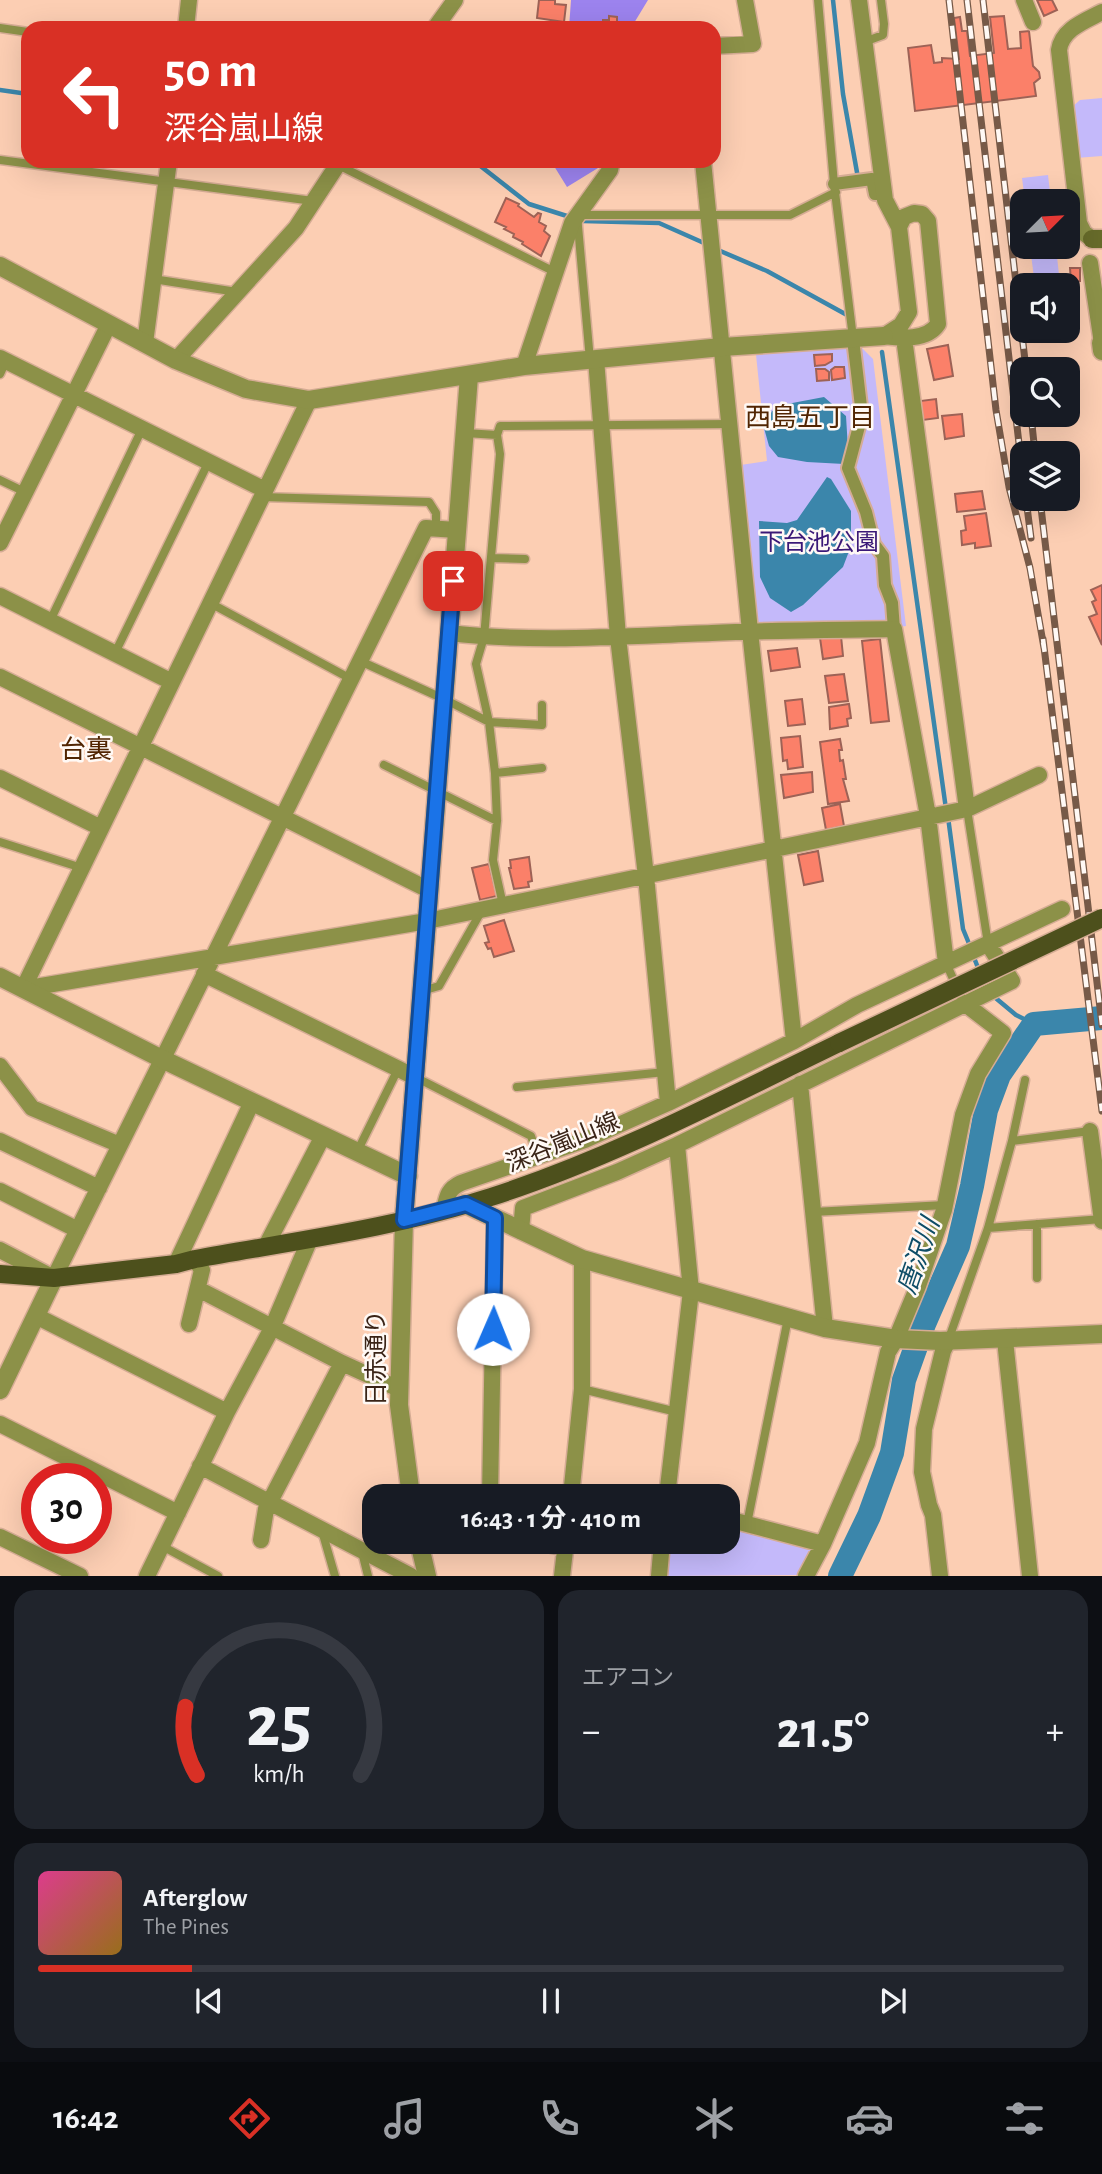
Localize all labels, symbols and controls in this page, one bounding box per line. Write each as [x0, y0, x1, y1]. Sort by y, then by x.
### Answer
text: 50 m [164, 47, 258, 96]
icon: left [49, 49, 140, 140]
text: 深谷嵐山線 [164, 113, 324, 145]
north arrow [1010, 189, 1080, 259]
map controls [1010, 189, 1080, 511]
button: sound [1010, 273, 1080, 343]
button: search [1010, 357, 1080, 427]
district label: 西島五丁目 [745, 403, 875, 431]
button: layers [1010, 441, 1080, 511]
park label: 下台池公園 [759, 529, 879, 555]
pin [423, 551, 483, 611]
icon: arrive [434, 562, 472, 600]
district label: 台裏 [60, 736, 112, 763]
street label: 深谷嵐山線 [502, 1108, 623, 1177]
water label: 唐沢川 [893, 1212, 945, 1297]
position arrow [456, 1292, 530, 1366]
street label: 日赤通り [364, 1310, 389, 1406]
speed limit sign: 30 [21, 1463, 112, 1554]
text: 16:43 · 1 分 · 410 m [461, 1506, 641, 1532]
text: エアコン [582, 1667, 674, 1690]
text: 25 [246, 1688, 312, 1761]
text: 21.5° [777, 1705, 869, 1757]
text: − [582, 1713, 600, 1751]
text: + [1046, 1713, 1064, 1751]
text: km/h [253, 1762, 305, 1787]
text: Afterglow [143, 1885, 247, 1911]
text: The Pines [143, 1916, 229, 1939]
icon: previous [190, 1982, 228, 2020]
icon: pause [532, 1982, 570, 2020]
icon: next [874, 1982, 912, 2020]
icon: directions [225, 2094, 274, 2143]
icon: music [380, 2094, 429, 2143]
icon: phone [535, 2094, 584, 2143]
icon: climate [690, 2094, 739, 2143]
icon: car [845, 2094, 894, 2143]
icon: filters [1000, 2094, 1049, 2143]
text: 16:42 [53, 2102, 119, 2134]

